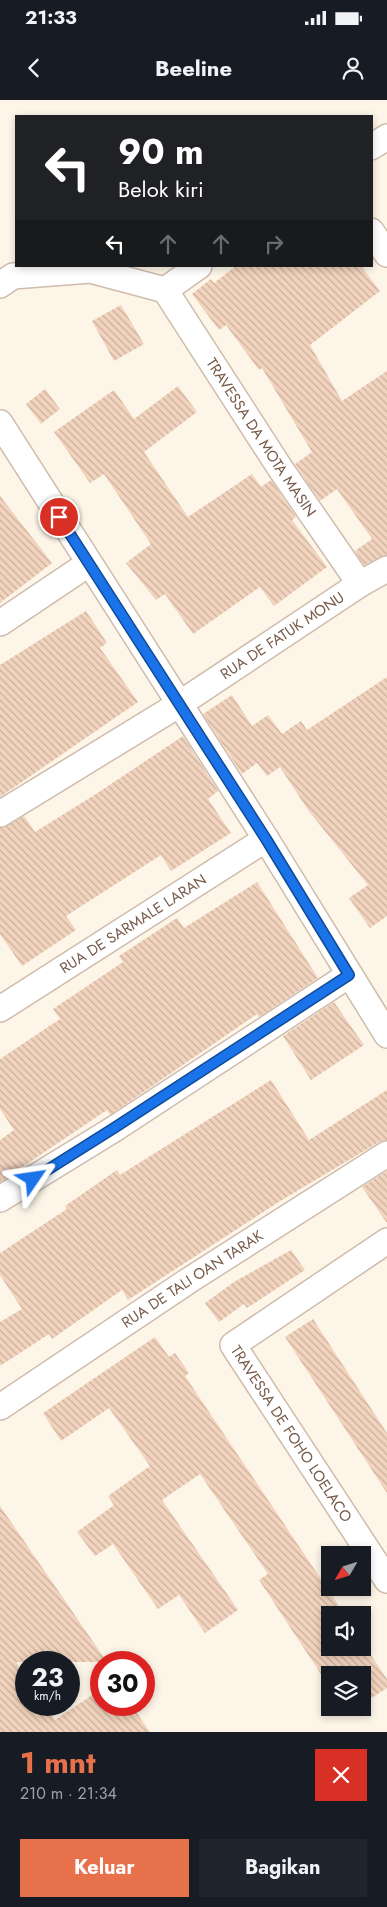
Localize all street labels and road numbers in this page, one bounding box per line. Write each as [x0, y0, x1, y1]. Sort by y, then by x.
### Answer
street label: TRAVESSA DA MOTA MASIN [201, 354, 322, 521]
street label: RUA DE FATUK MONU [216, 586, 349, 685]
street label: RUA DE SARMALE LARAN [55, 869, 211, 979]
street label: RUA DE TALI OAN TARAK [117, 1224, 268, 1334]
street label: TRAVESSA DE FOHO LOELACO [225, 1341, 357, 1527]

